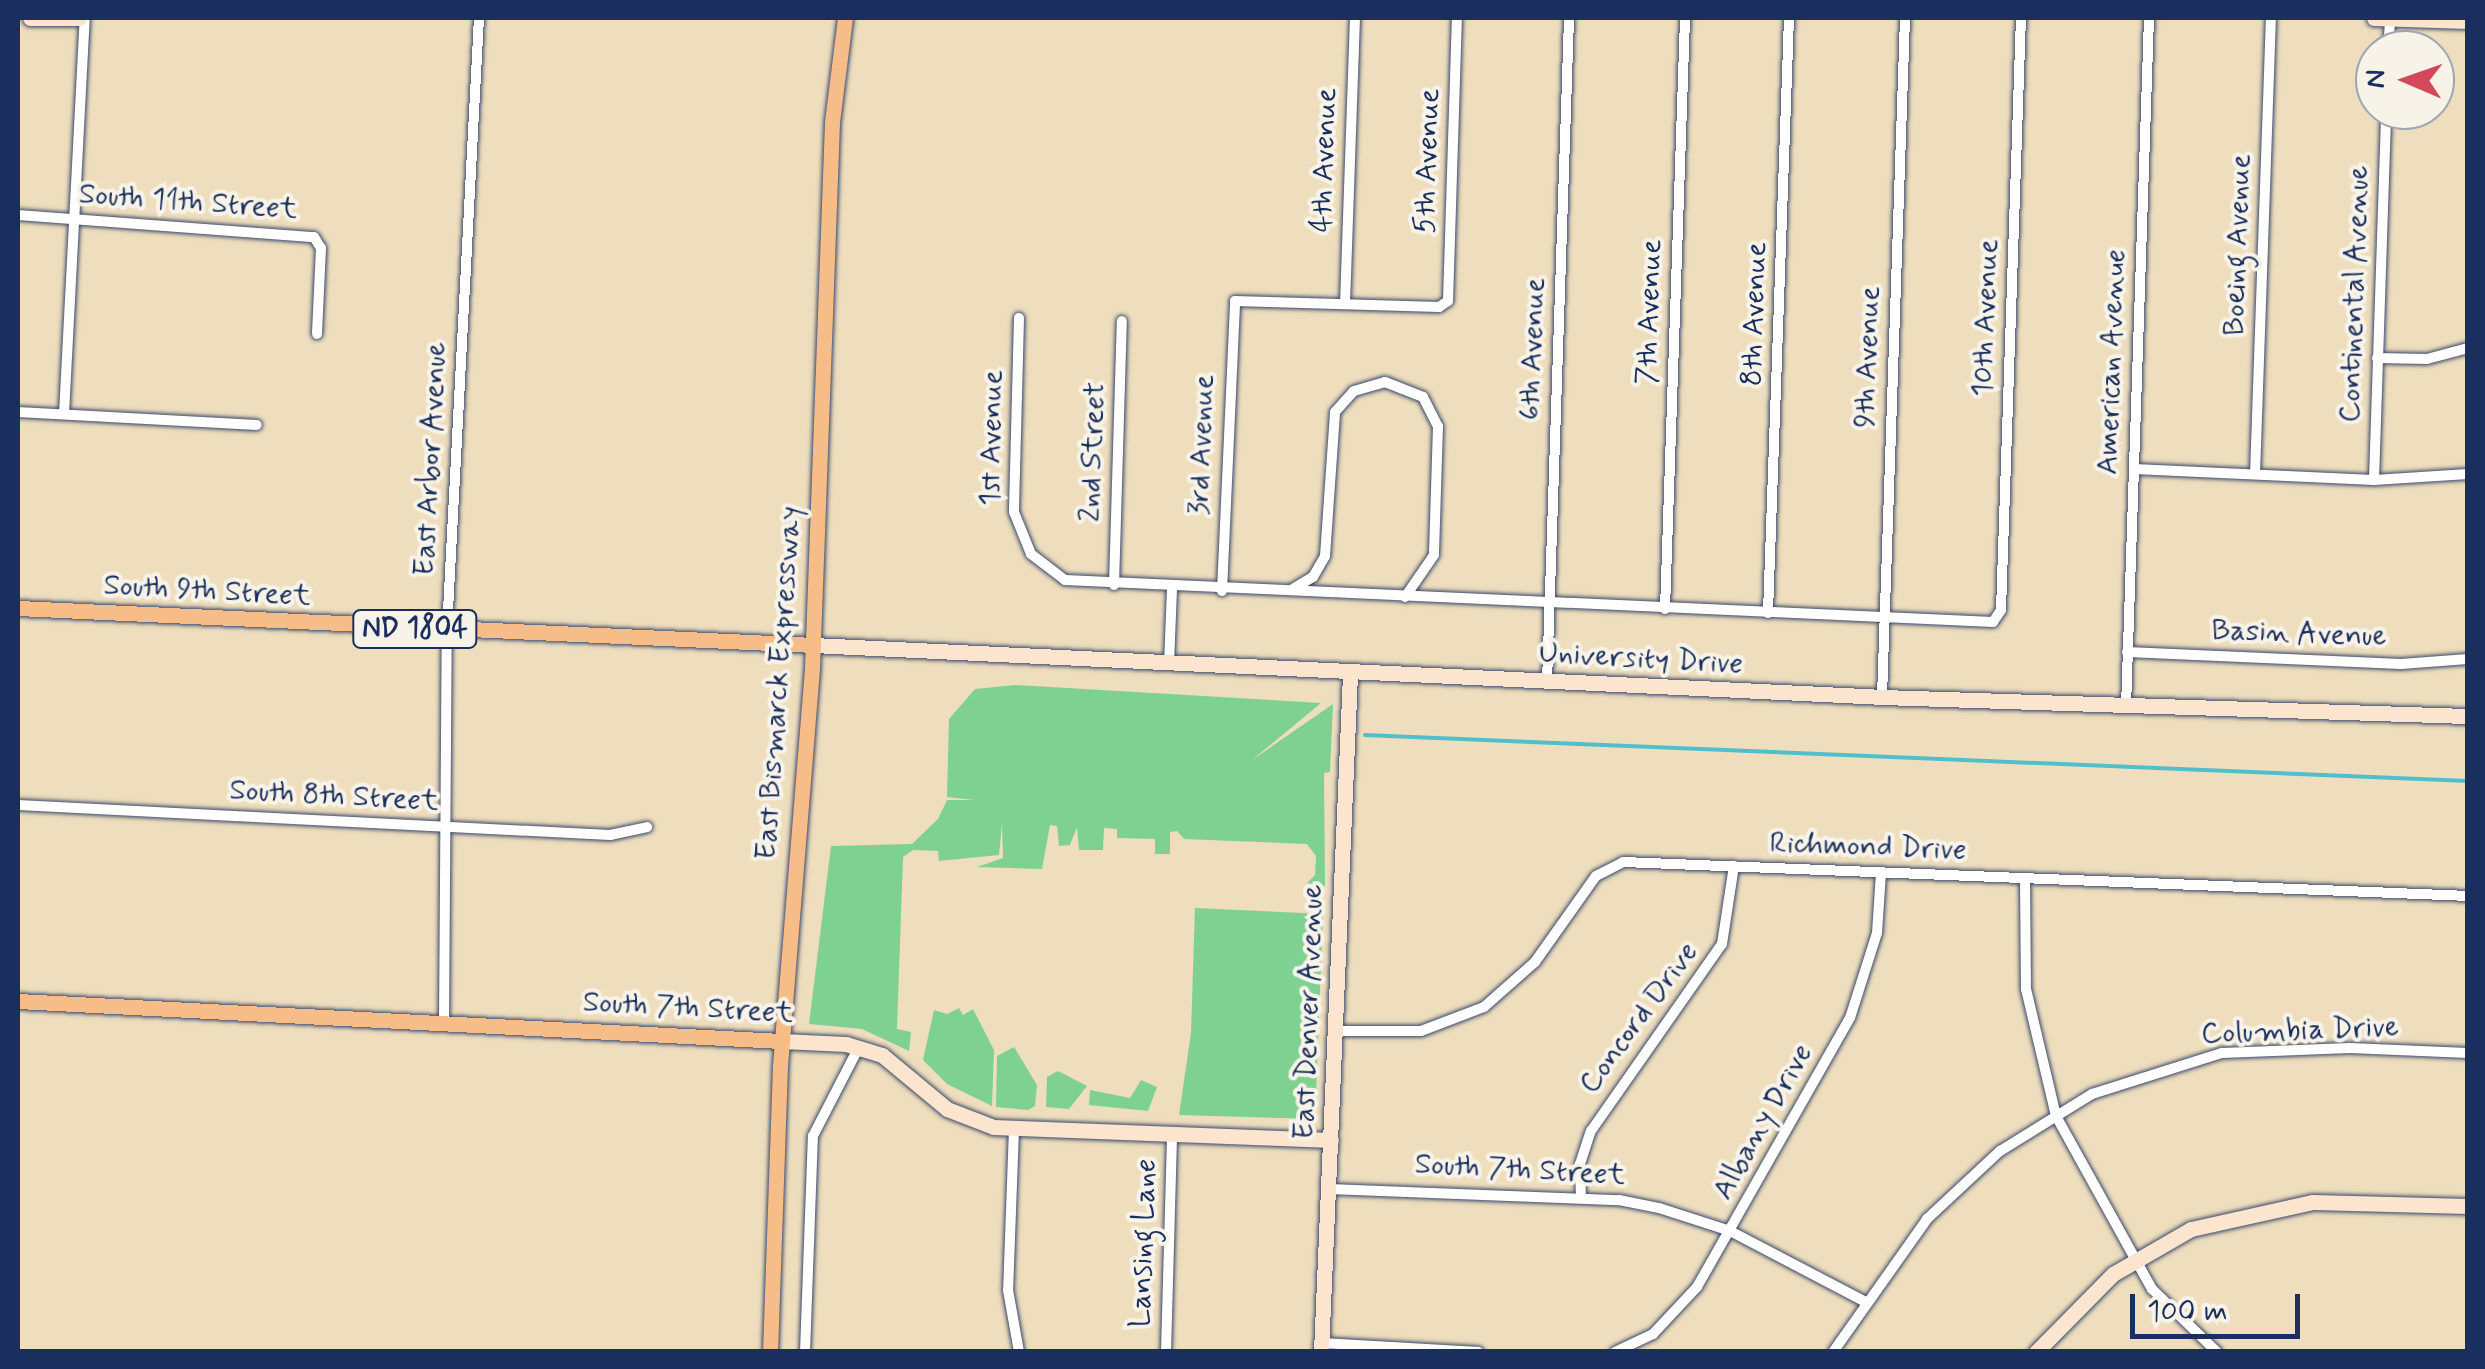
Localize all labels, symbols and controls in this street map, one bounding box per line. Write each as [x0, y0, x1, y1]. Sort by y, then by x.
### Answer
north arrow [2355, 30, 2455, 130]
text: N [2358, 69, 2395, 89]
street label: 4th Avenue [1304, 87, 1346, 233]
street label: 5th Avenue [1407, 88, 1449, 234]
street label: Boeing Avenue [2217, 153, 2259, 337]
street label: Continental Avenue [2333, 166, 2377, 422]
street label: South 11th Street [78, 176, 298, 228]
street label: 10th Avenue [1965, 238, 2007, 398]
street label: 7th Avenue [1629, 239, 1671, 385]
street label: 8th Avenue [1734, 241, 1776, 387]
street label: American Avenue [2090, 251, 2134, 473]
street label: 6th Avenue [1513, 277, 1553, 421]
street label: 9th Avenue [1848, 285, 1888, 429]
street label: East Arbor Avenue [407, 339, 455, 579]
street label: 1st Avenue [973, 370, 1011, 506]
street label: 3rd Avenue [1182, 373, 1222, 517]
street label: 2nd Street [1073, 382, 1113, 522]
street label: East Bismarck Expressway [749, 505, 809, 861]
street label: South 9th Street [103, 568, 311, 614]
road number: ND 1804 [350, 606, 480, 652]
street label: Basin Avenue [2208, 613, 2390, 655]
street label: University Drive [1538, 636, 1744, 682]
street label: South 8th Street [228, 773, 440, 819]
street label: Richmond Drive [1769, 826, 1967, 868]
street label: East Denver Avenue [1287, 885, 1331, 1139]
street label: Concord Drive [1573, 936, 1705, 1100]
street label: South 7th Street [582, 985, 794, 1031]
street label: Columbia Drive [2201, 1010, 2399, 1052]
street label: Albany Drive [1706, 1038, 1820, 1206]
street label: South 7th Street [1414, 1147, 1626, 1193]
street label: Lansing Lane [1123, 1157, 1165, 1329]
scale bar [2135, 1274, 2305, 1336]
text: 100 m [2147, 1292, 2228, 1331]

